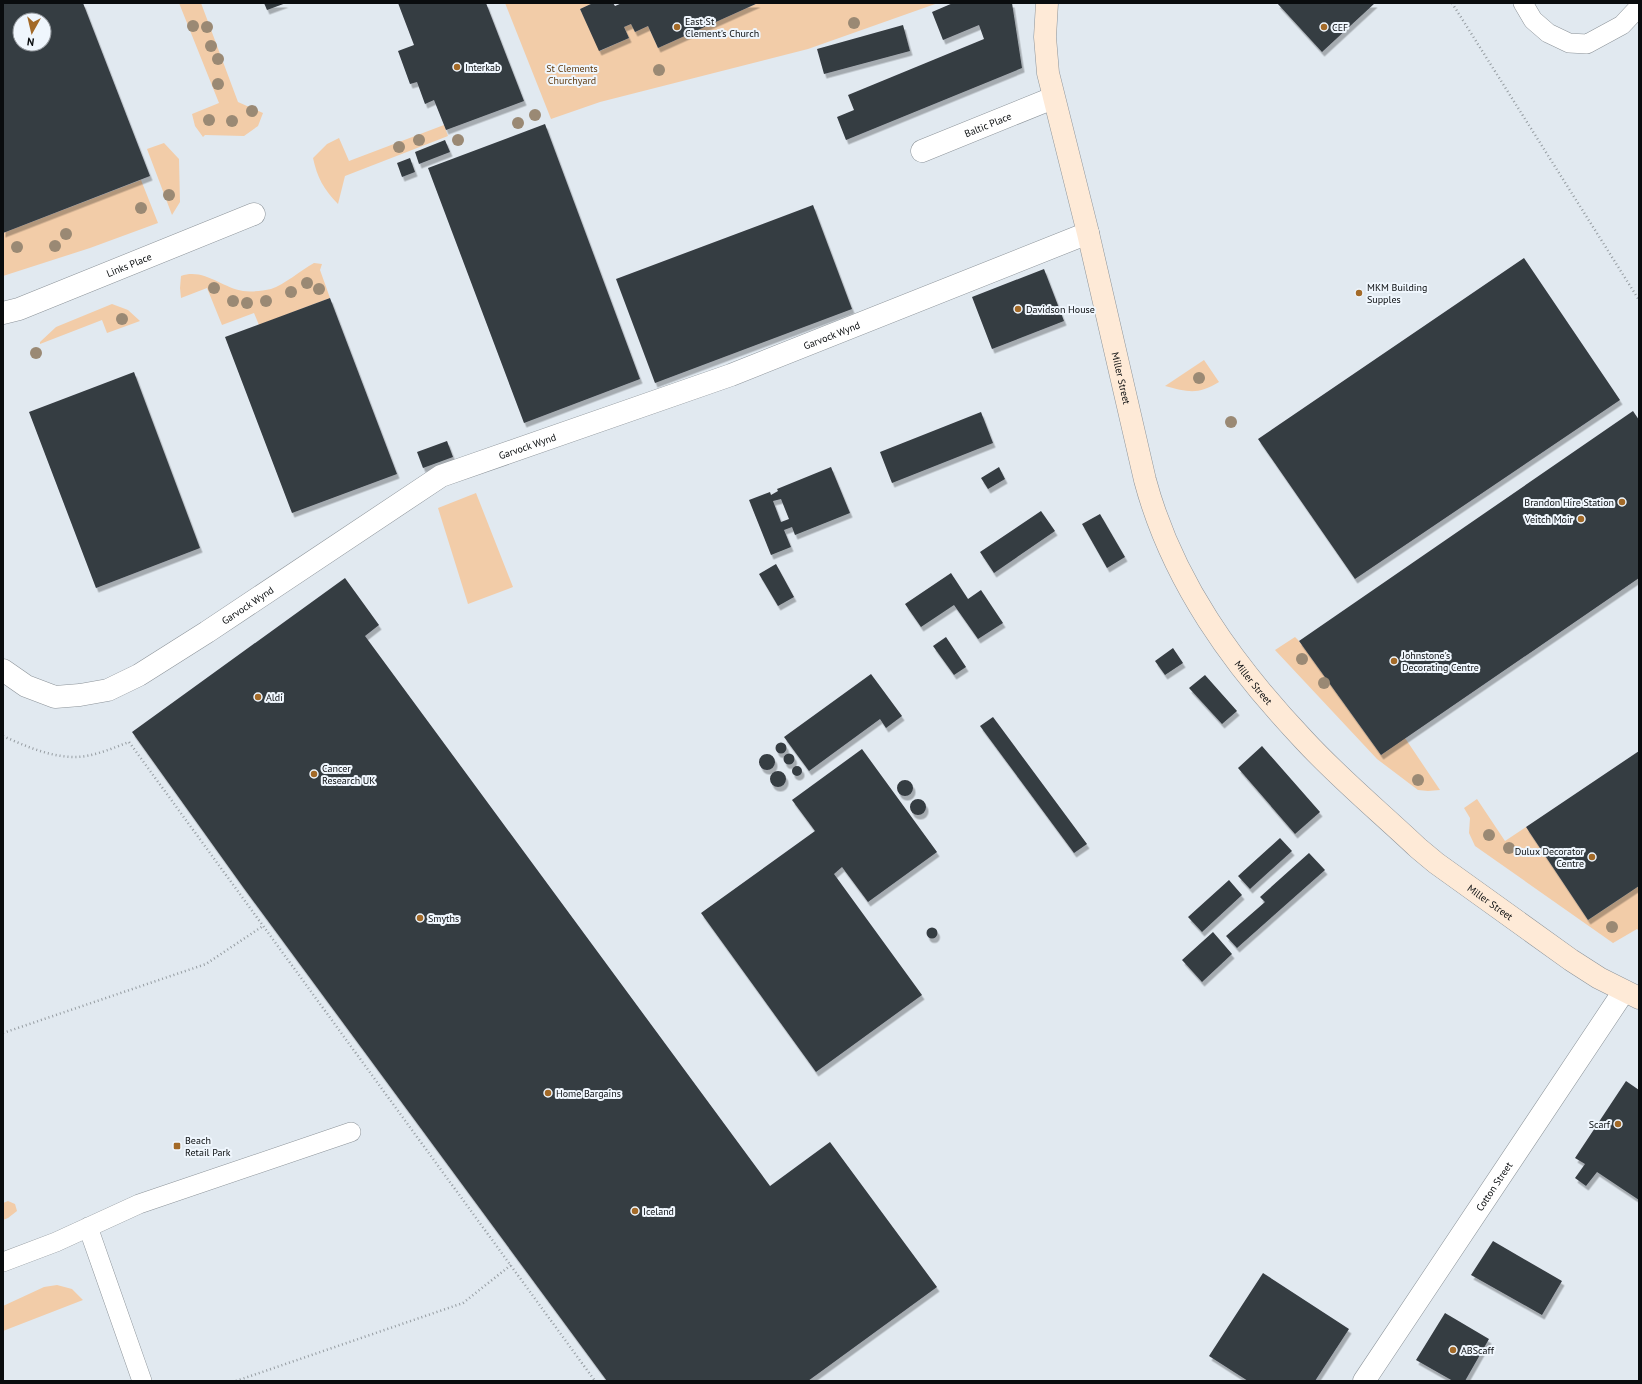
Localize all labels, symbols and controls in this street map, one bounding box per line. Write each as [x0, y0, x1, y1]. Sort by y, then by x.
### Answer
north arrow [12, 12, 52, 52]
place label: East St Clement's Church [685, 15, 759, 40]
place label: CEF [1332, 21, 1348, 34]
marker: East St Clement's Church [672, 22, 682, 32]
marker: CEF [1319, 22, 1329, 32]
text: N [26, 34, 35, 49]
place label: Interkab [465, 61, 500, 74]
marker: Interkab [452, 62, 462, 72]
park label: St Clements Churchyard [546, 62, 598, 87]
street label: Baltic Place [962, 109, 1013, 140]
street label: Links Place [104, 250, 154, 280]
place label: MKM Building Supples [1367, 281, 1427, 306]
marker: MKM Building Supples [1354, 288, 1364, 298]
place label: Davidson House [1026, 303, 1095, 316]
marker: Davidson House [1013, 304, 1023, 314]
street label: Garvock Wynd [801, 318, 862, 352]
street label: Miller Street [1109, 351, 1134, 406]
street label: Garvock Wynd [497, 430, 558, 462]
place label: Brandon Hire Station [1524, 496, 1614, 509]
marker: Brandon Hire Station [1617, 497, 1627, 507]
place label: Veitch Moir [1524, 513, 1574, 526]
marker: Veitch Moir [1576, 514, 1586, 524]
street label: Garvock Wynd [219, 583, 276, 627]
place label: Johnstone's Decorating Centre [1401, 649, 1479, 674]
marker: Johnstone's Decorating Centre [1389, 656, 1399, 666]
street label: Miller Street [1232, 658, 1276, 708]
place label: Aldi [266, 691, 283, 704]
marker: Aldi [253, 692, 263, 702]
place label: Cancer Research UK [322, 762, 375, 787]
marker: Cancer Research UK [309, 769, 319, 779]
place label: Dulux Decorator Centre [1515, 845, 1585, 870]
marker: Dulux Decorator Centre [1587, 852, 1597, 862]
street label: Miller Street [1465, 881, 1516, 923]
place label: Smyths [428, 912, 459, 925]
marker: Smyths [415, 913, 425, 923]
place label: Home Bargains [556, 1087, 621, 1100]
marker: Home Bargains [543, 1088, 553, 1098]
place label: Scarf [1589, 1118, 1611, 1131]
marker: Scarf [1613, 1119, 1623, 1129]
place label: Beach Retail Park [185, 1134, 231, 1159]
marker: Beach Retail Park [172, 1141, 182, 1151]
street label: Cotton Street [1473, 1159, 1515, 1213]
place label: Iceland [643, 1205, 674, 1218]
marker: Iceland [630, 1206, 640, 1216]
place label: ABScaff [1461, 1344, 1495, 1357]
marker: ABScaff [1448, 1345, 1458, 1355]

